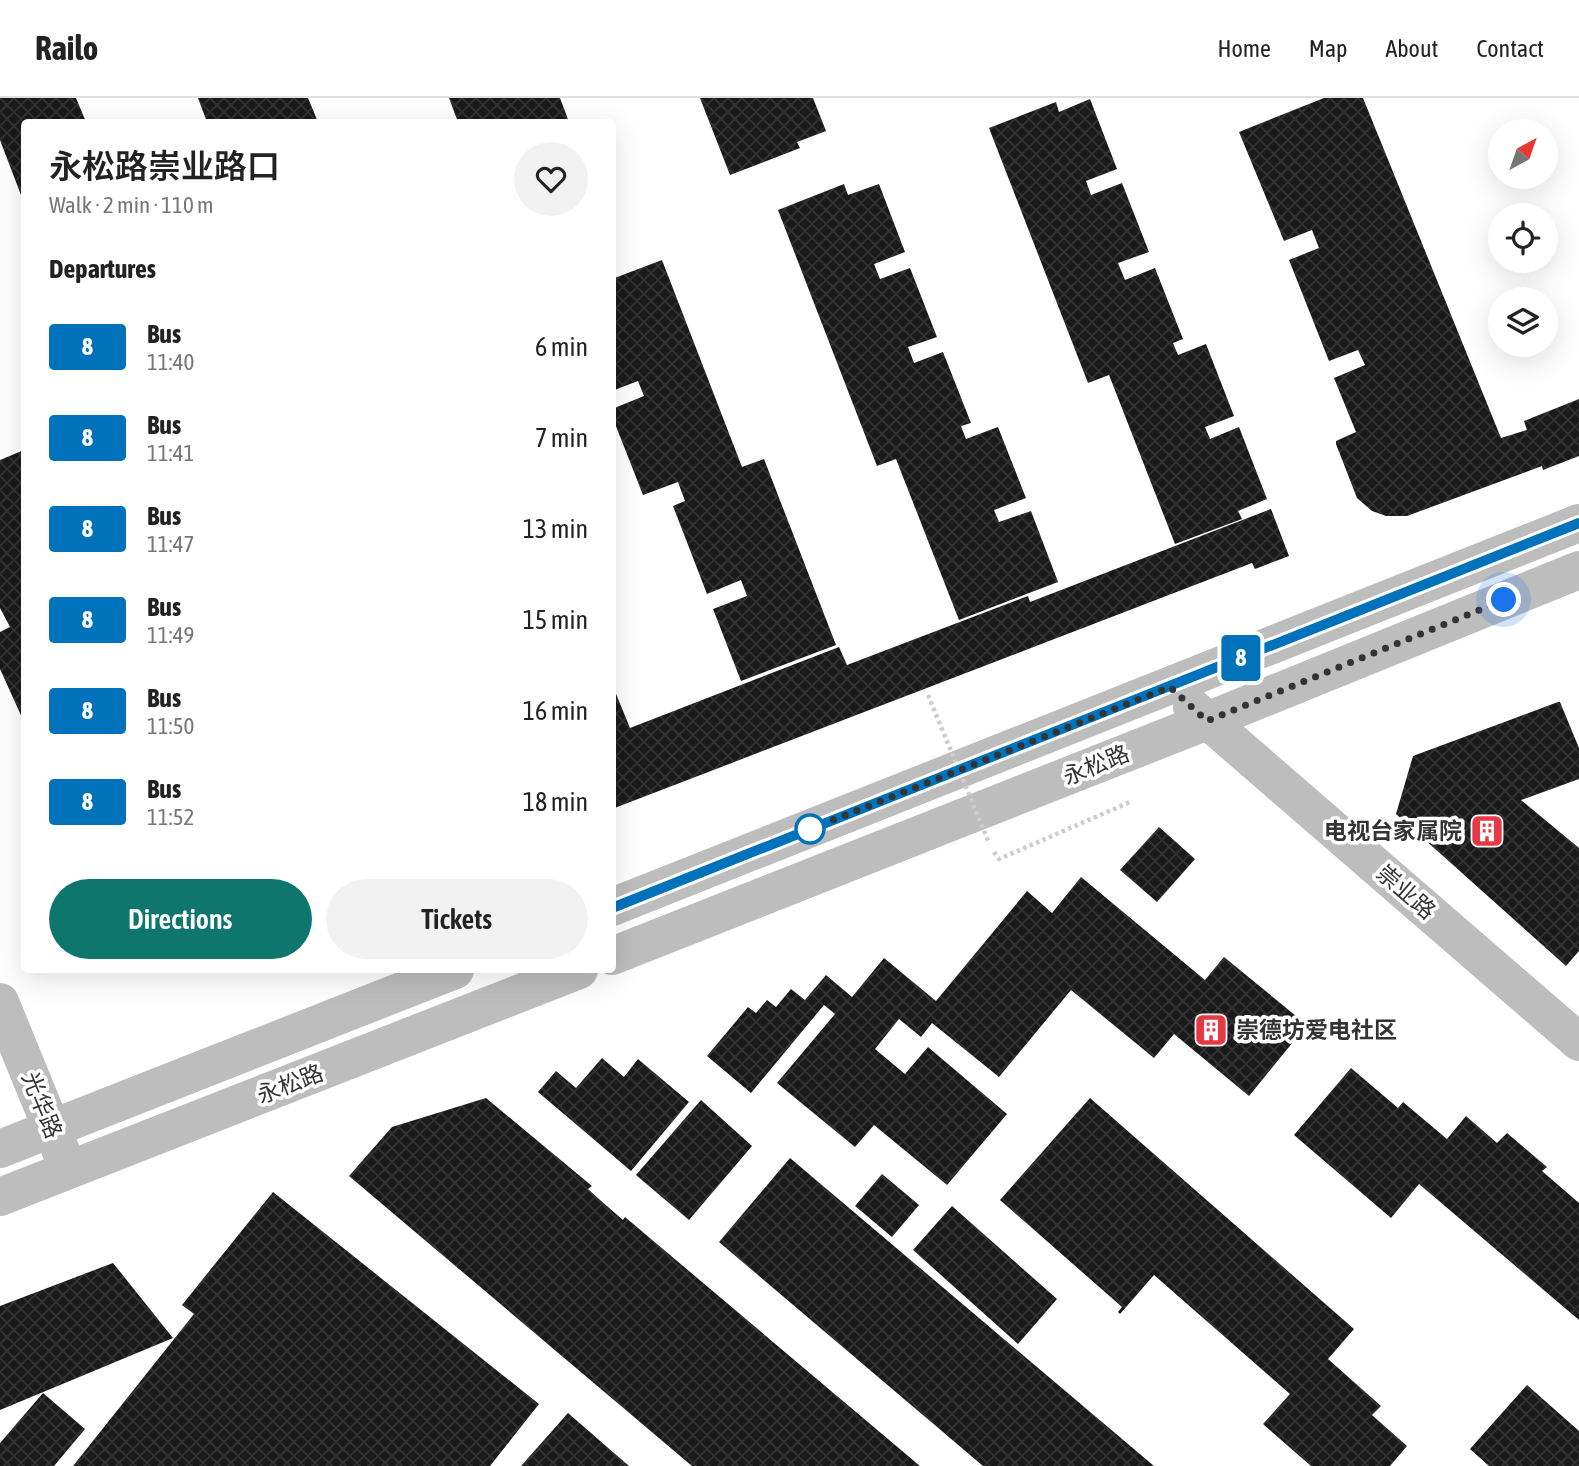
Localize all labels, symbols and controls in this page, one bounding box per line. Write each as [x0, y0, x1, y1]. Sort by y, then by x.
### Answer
text: Railo [35, 29, 98, 67]
text: Home [1217, 35, 1271, 62]
text: Map [1309, 35, 1347, 62]
text: About [1385, 35, 1438, 62]
text: Contact [1476, 35, 1544, 62]
north arrow [1488, 119, 1558, 189]
map controls [1488, 119, 1558, 357]
button: heart [514, 142, 588, 216]
text: 永松路崇业路口 [49, 147, 280, 185]
text: Walk · 2 min · 110 m [49, 192, 213, 218]
button: locate [1488, 203, 1558, 273]
text: Departures [49, 254, 156, 284]
button: layers [1488, 287, 1558, 357]
text: Bus [147, 319, 181, 349]
text: 6 min [535, 332, 588, 362]
text: 8 [82, 333, 93, 360]
text: 11:40 [147, 349, 194, 375]
text: Bus [147, 410, 181, 440]
text: 7 min [535, 423, 588, 453]
text: 8 [82, 424, 93, 451]
text: 11:41 [147, 440, 194, 466]
text: Bus [147, 501, 181, 531]
text: 13 min [523, 514, 588, 544]
text: 8 [82, 515, 93, 542]
text: 11:47 [147, 531, 194, 557]
your location [1486, 582, 1521, 617]
text: Bus [147, 592, 181, 622]
text: 15 min [523, 605, 588, 635]
text: 8 [82, 606, 93, 633]
text: 11:49 [147, 622, 194, 648]
line badge: 8 [1218, 635, 1264, 681]
text: 8 [1235, 644, 1247, 671]
text: Bus [147, 683, 181, 713]
text: 16 min [523, 696, 588, 726]
text: 8 [82, 697, 93, 724]
text: 11:50 [147, 713, 194, 739]
street label: 永松路 [1059, 740, 1133, 790]
text: Bus [147, 774, 181, 804]
text: 18 min [523, 787, 588, 817]
text: 8 [82, 788, 93, 815]
text: 11:52 [147, 804, 194, 830]
building icon: 电视台家属院 [1468, 812, 1506, 850]
unlabelled marker [795, 814, 825, 844]
place label: 电视台家属院 [1324, 818, 1462, 844]
street label: 崇业路 [1371, 860, 1441, 924]
button: Directions [49, 879, 312, 959]
button: Tickets [326, 879, 588, 959]
building icon: 崇德坊爱电社区 [1192, 1011, 1230, 1049]
place label: 崇德坊爱电社区 [1236, 1017, 1397, 1043]
street label: 永松路 [253, 1059, 327, 1109]
street label: 光华路 [17, 1068, 67, 1142]

